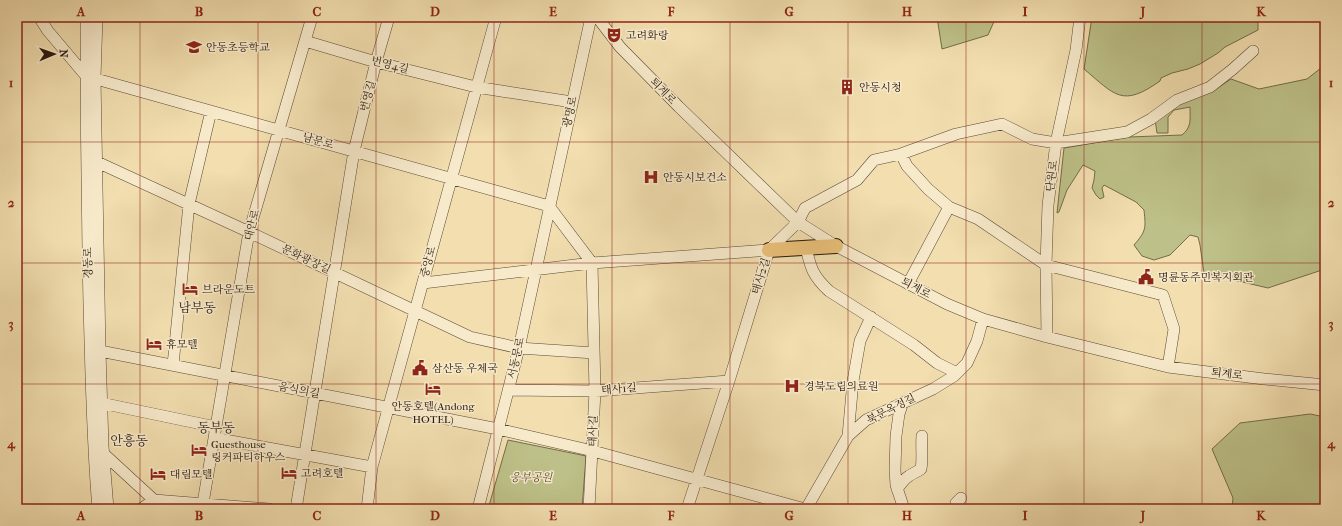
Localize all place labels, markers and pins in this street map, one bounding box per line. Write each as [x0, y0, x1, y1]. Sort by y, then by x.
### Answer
theatre icon: 고려화랑 [605, 26, 623, 44]
place label: 고려화랑 [626, 29, 669, 42]
school or university icon: 안동초등학교 [185, 38, 203, 56]
place label: 안동초등학교 [206, 41, 270, 54]
building icon: 안동시청 [838, 78, 856, 96]
place label: 안동시청 [859, 81, 902, 94]
hospital icon: 안동시보건소 [642, 168, 660, 186]
place label: 안동시보건소 [663, 171, 727, 184]
public building icon: 명륜동주민복지회관 [1137, 268, 1155, 286]
place label: 명륜동주민복지회관 [1158, 271, 1254, 284]
hotel icon: 브라운도트 [181, 280, 199, 298]
place label: 브라운도트 [202, 283, 256, 296]
hotel icon: 휴모텔 [145, 335, 163, 353]
place label: 휴모텔 [166, 338, 198, 351]
public building icon: 삼산동 우체국 [411, 359, 429, 377]
place label: 삼산동 우체국 [432, 362, 498, 375]
hospital icon: 경북도립의료원 [783, 377, 801, 395]
hotel icon: 안동호텔(Andong HOTEL) [424, 380, 442, 398]
place label: 경북도립의료원 [804, 380, 878, 393]
place label: 안동호텔(Andong HOTEL) [392, 400, 475, 426]
place label: Guesthouse 링커파티하우스 [211, 438, 286, 464]
hotel icon: Guesthouse 링커파티하우스 [190, 441, 208, 459]
hotel icon: 고려호텔 [280, 464, 298, 482]
hotel icon: 대림모텔 [149, 465, 167, 483]
place label: 고려호텔 [301, 467, 344, 480]
place label: 대림모텔 [170, 468, 213, 481]

